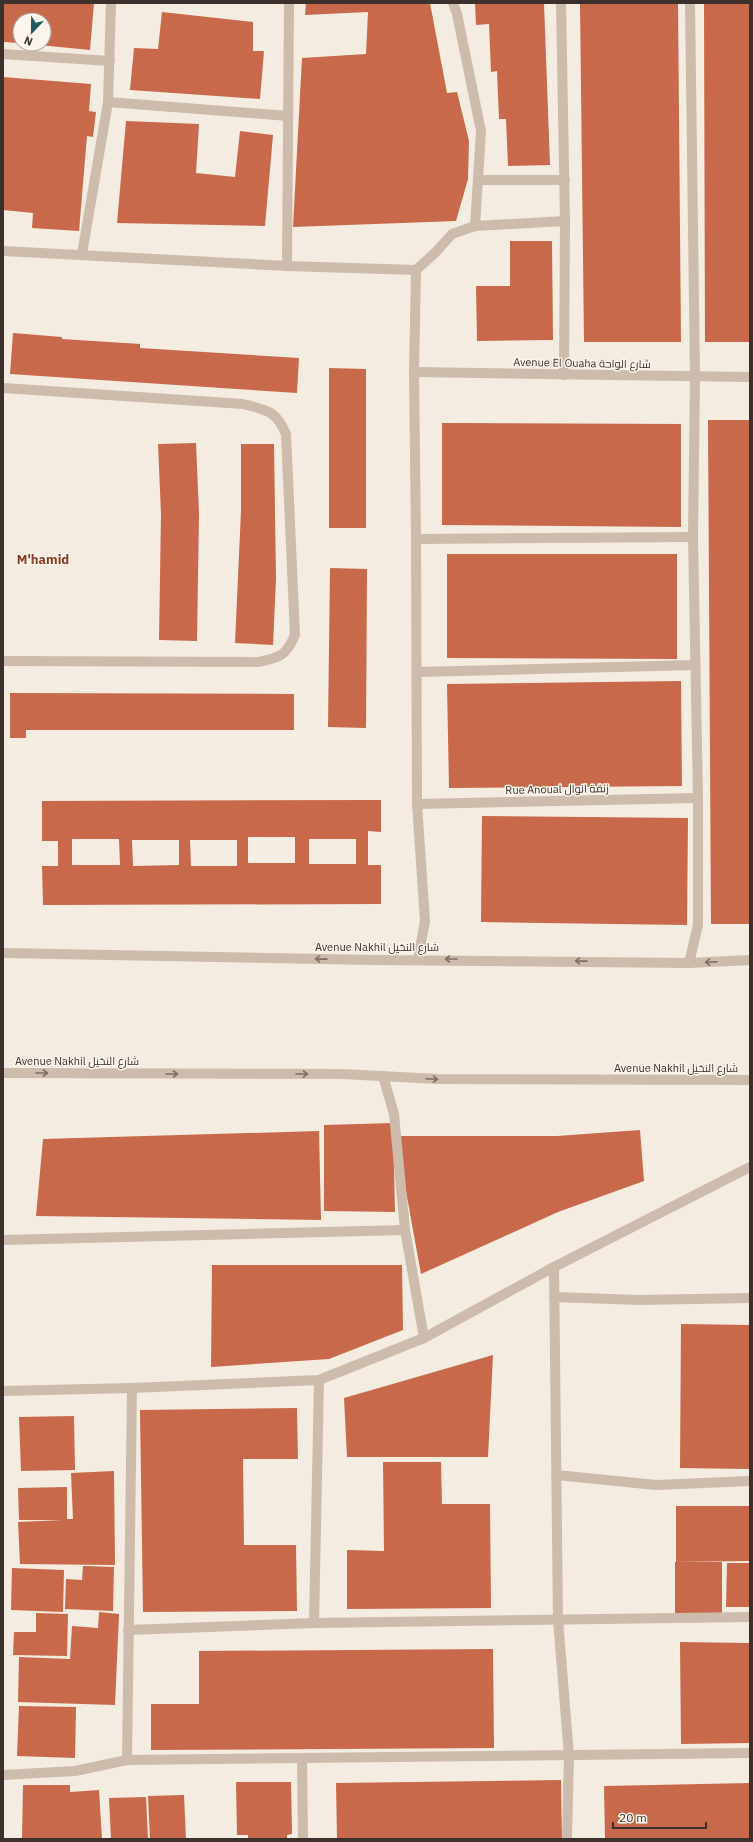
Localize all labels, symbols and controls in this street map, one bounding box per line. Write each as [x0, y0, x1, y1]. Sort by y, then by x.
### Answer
north arrow [12, 12, 52, 52]
text: N [22, 33, 35, 49]
street label: Avenue El Ouaha شارع الواحة [513, 355, 651, 372]
district label: M'hamid [17, 551, 69, 568]
street label: Rue Anoual زنقة انوال [505, 781, 609, 797]
street label: Avenue Nakhil شارع النخيل [315, 940, 439, 955]
one-way arrow [315, 955, 328, 963]
one-way arrow [445, 955, 458, 963]
one-way arrow [575, 957, 588, 965]
one-way arrow [705, 958, 718, 965]
street label: Avenue Nakhil شارع النخيل [15, 1054, 139, 1069]
street label: Avenue Nakhil شارع النخيل [614, 1061, 738, 1076]
one-way arrow [35, 1069, 48, 1077]
one-way arrow [165, 1070, 178, 1078]
one-way arrow [295, 1070, 308, 1078]
one-way arrow [425, 1075, 438, 1082]
scale bar [613, 1804, 706, 1830]
text: 20 m [619, 1810, 647, 1825]

